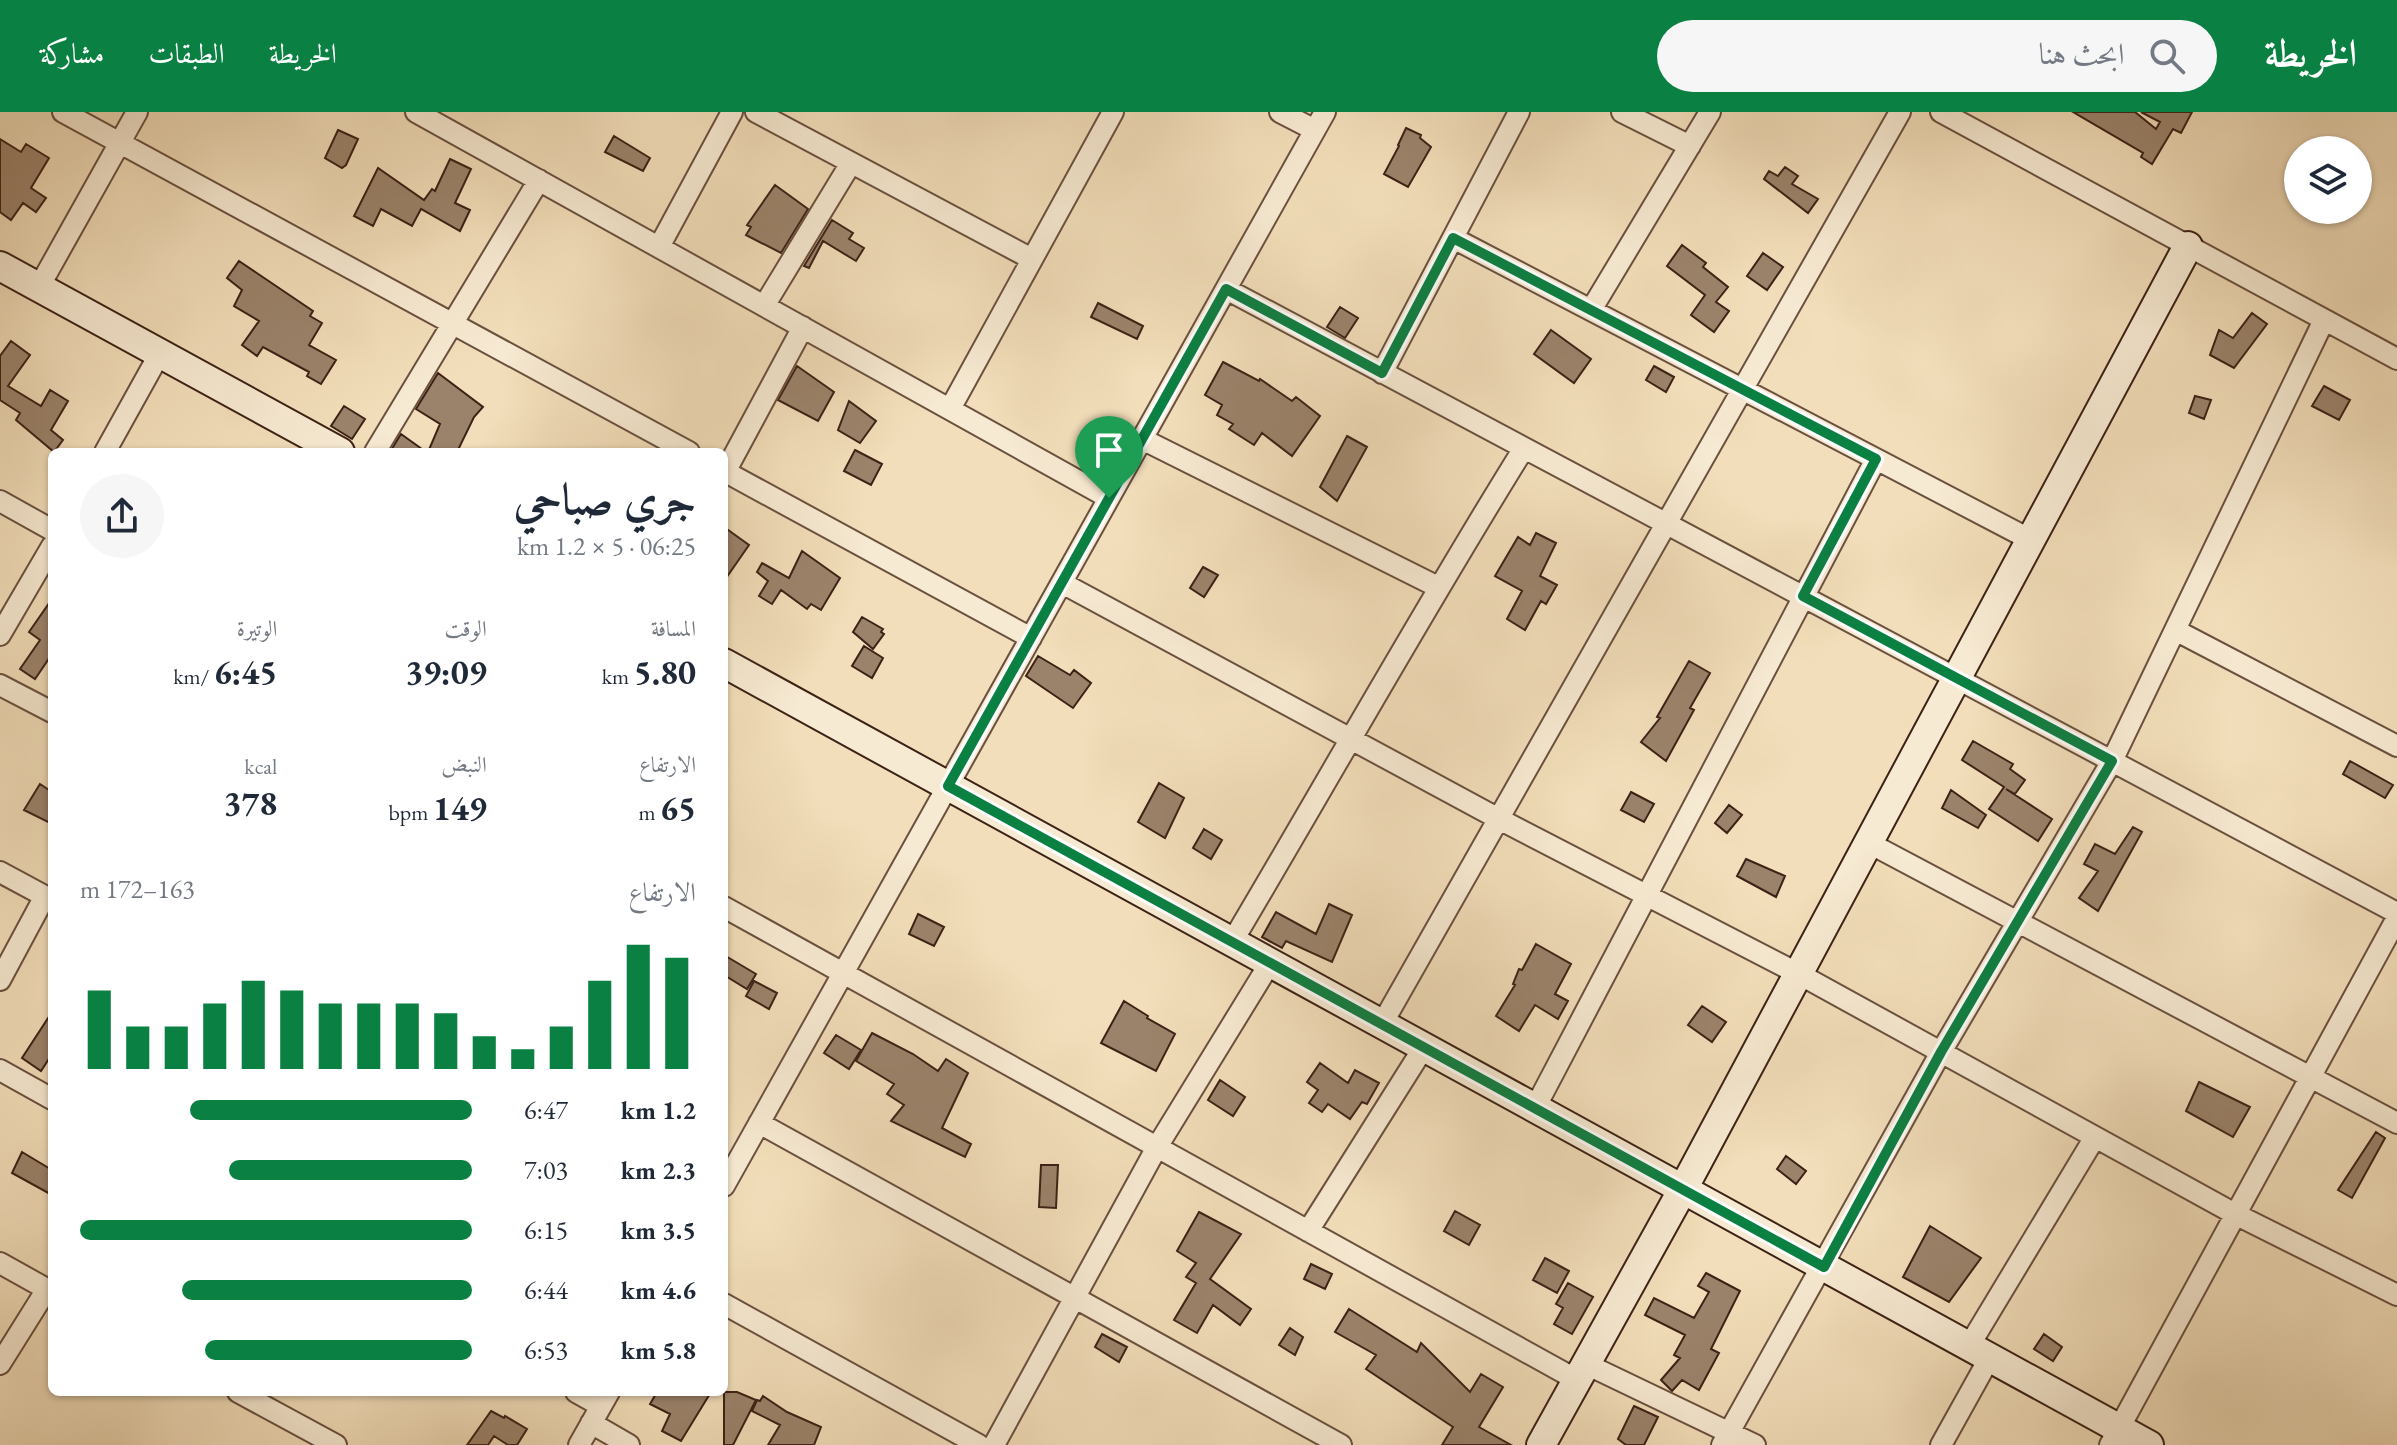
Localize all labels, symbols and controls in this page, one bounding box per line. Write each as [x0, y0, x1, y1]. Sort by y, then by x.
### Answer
search box [1657, 20, 2217, 92]
text: الخريطة [2265, 28, 2357, 77]
text: ابحث هنا [2039, 34, 2125, 73]
icon: search [2145, 34, 2189, 78]
text: مشاركة [40, 35, 104, 71]
text: الطبقات [148, 35, 225, 71]
text: الخريطة [269, 35, 337, 71]
map controls [2284, 136, 2372, 224]
button: layers [2284, 136, 2372, 224]
pin [1075, 416, 1143, 498]
icon: arrive [1087, 428, 1131, 472]
text: جري صباحي [514, 470, 696, 527]
button: share [80, 474, 164, 558]
text: 06:25 · 5 × 1.2 km [517, 529, 696, 563]
text: الوتيرة [237, 614, 277, 643]
text: الوقت [445, 614, 487, 643]
text: المسافة [651, 614, 696, 643]
text: 6:45 [214, 650, 277, 694]
text: 39:09 [405, 650, 487, 694]
text: 5.80 [634, 650, 696, 694]
text: /km [173, 662, 214, 691]
text: km [602, 662, 634, 691]
text: النبض [441, 750, 487, 779]
text: الارتفاع [639, 750, 696, 779]
text: kcal [244, 752, 277, 781]
text: 378 [223, 781, 277, 825]
text: 149 [433, 786, 487, 830]
text: 65 [660, 786, 696, 830]
text: bpm [388, 798, 433, 827]
text: m [638, 798, 660, 827]
text: 163–172 m [80, 872, 195, 906]
text: الارتفاع [629, 875, 696, 909]
text: 6:47 [524, 1093, 568, 1127]
text: 1.2 km [621, 1093, 696, 1127]
text: 7:03 [524, 1153, 568, 1187]
text: 2.3 km [621, 1153, 696, 1187]
text: 6:15 [524, 1213, 568, 1247]
text: 3.5 km [621, 1213, 696, 1247]
text: 6:44 [524, 1273, 568, 1307]
text: 4.6 km [621, 1273, 696, 1307]
text: 6:53 [524, 1333, 568, 1367]
text: 5.8 km [621, 1333, 696, 1367]

